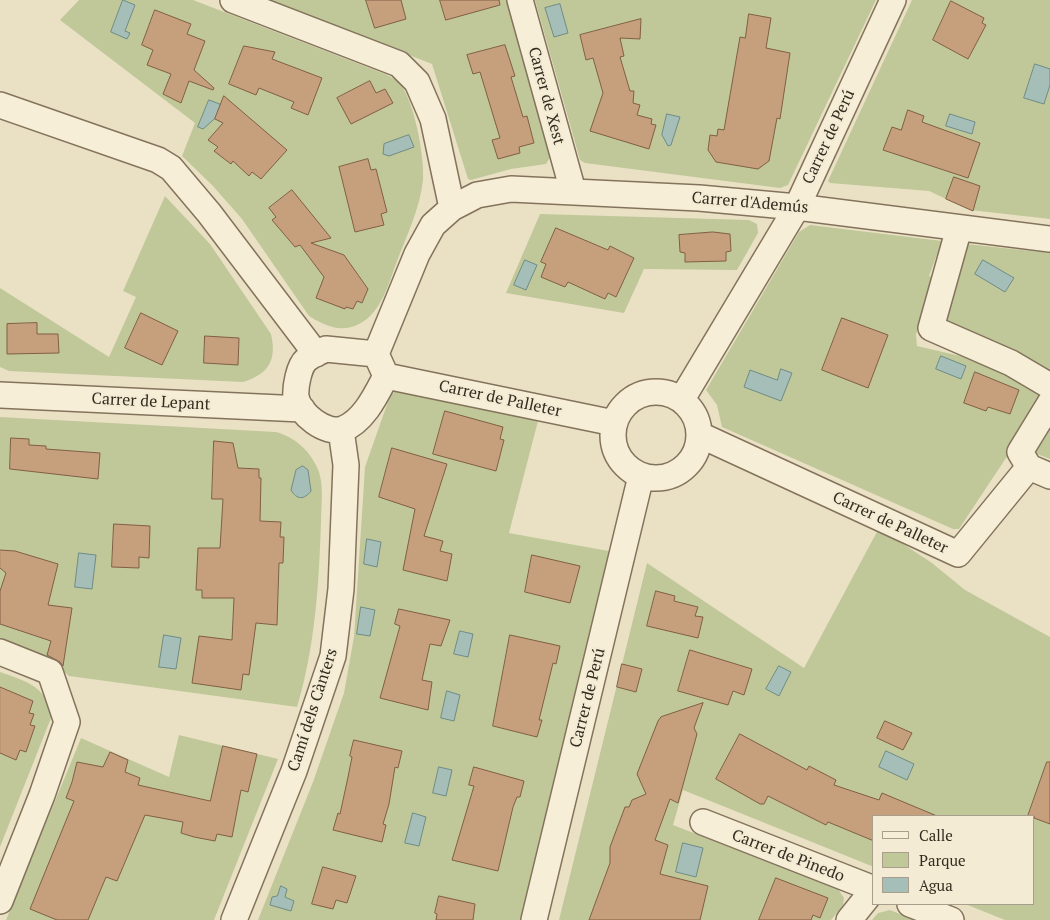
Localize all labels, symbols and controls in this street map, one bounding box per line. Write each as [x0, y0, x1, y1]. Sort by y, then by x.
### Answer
street label: Carrer de Xest [524, 45, 568, 147]
street label: Carrer de Perú [799, 87, 859, 187]
street label: Carrer d'Ademús [691, 188, 809, 218]
street label: Carrer de Palleter [437, 377, 563, 421]
street label: Carrer de Lepant [91, 389, 211, 415]
street label: Carrer de Palleter [829, 488, 951, 558]
street label: Camí dels Cànters [284, 646, 342, 774]
street label: Carrer de Perú [566, 646, 610, 750]
legend [872, 815, 1035, 905]
text: Calle [919, 825, 953, 845]
street label: Carrer de Pinedo [729, 826, 847, 886]
text: Parque [919, 850, 966, 870]
text: Agua [919, 875, 953, 895]

